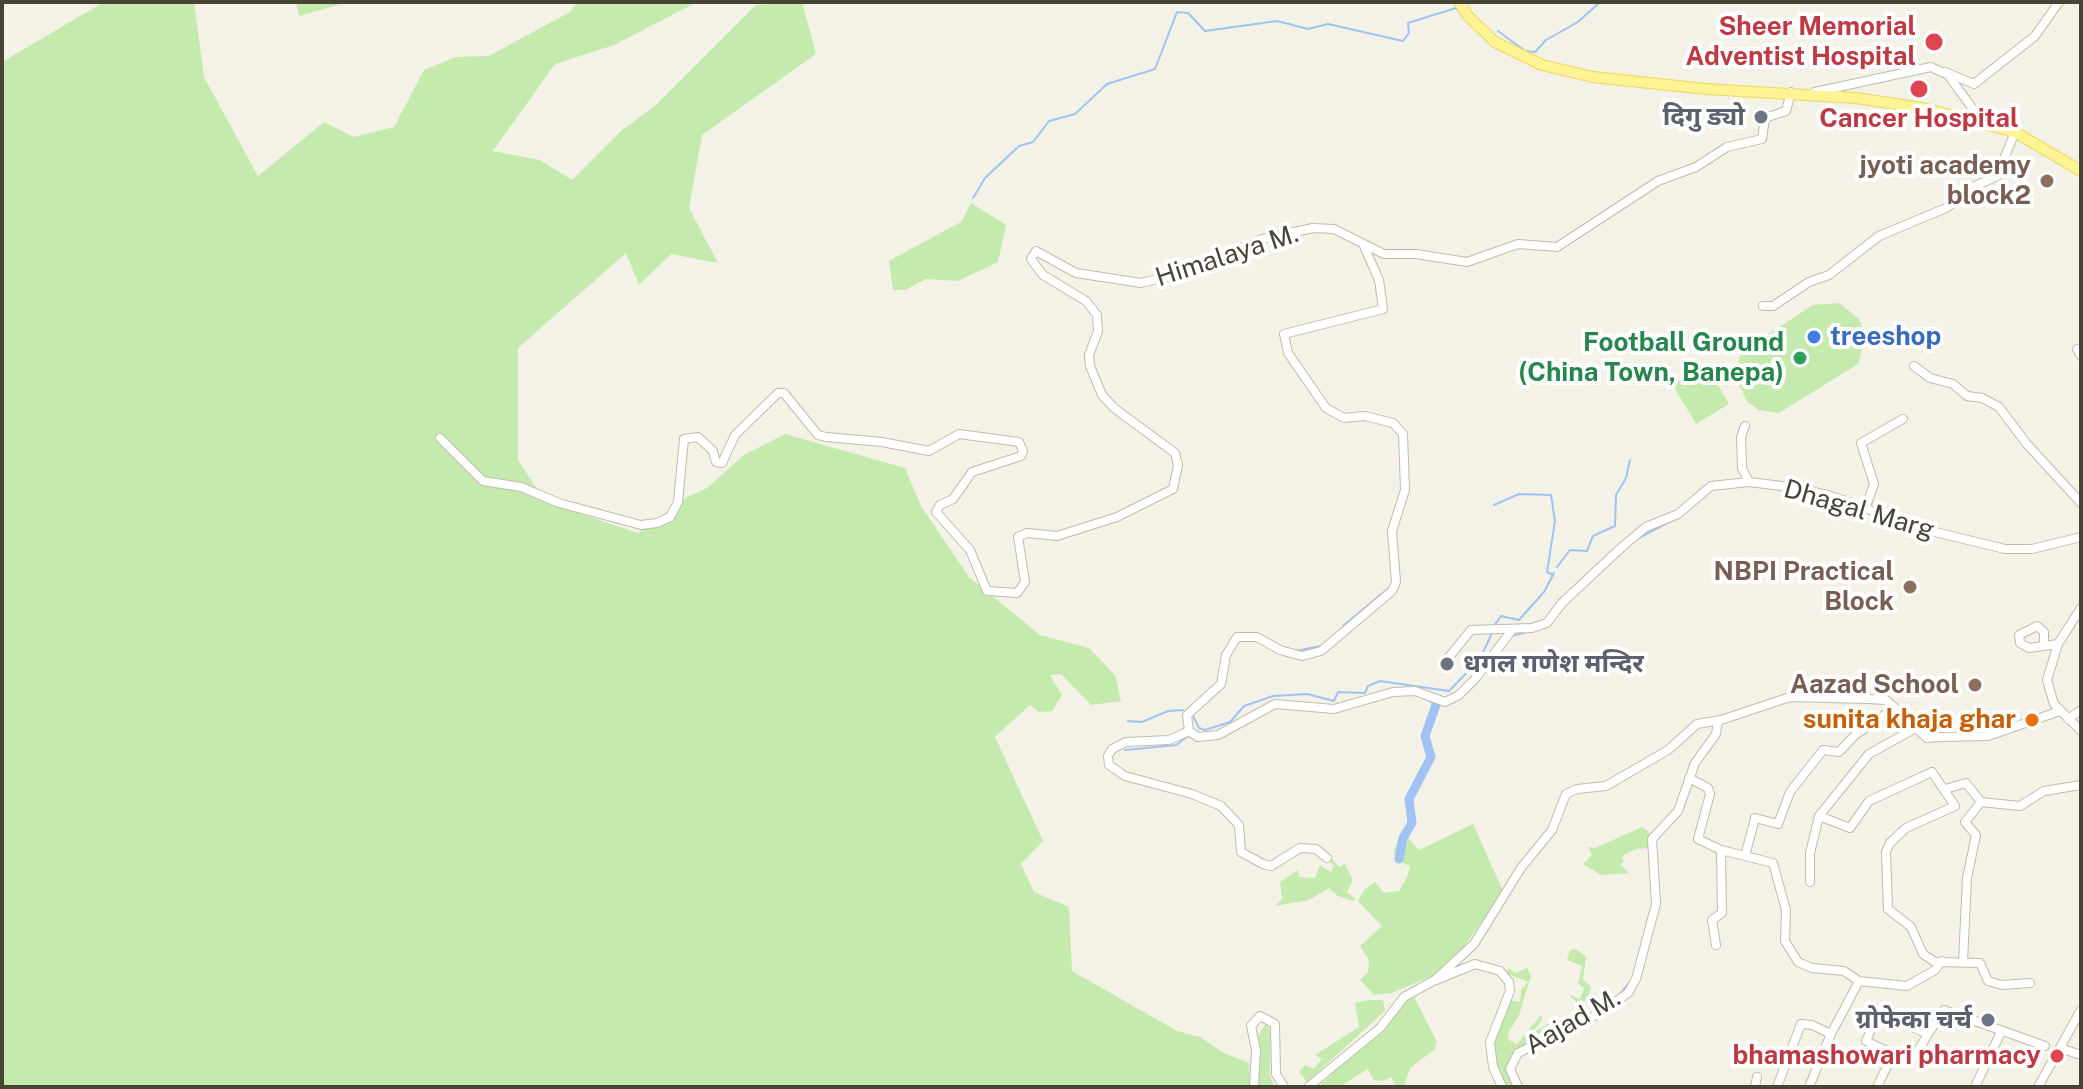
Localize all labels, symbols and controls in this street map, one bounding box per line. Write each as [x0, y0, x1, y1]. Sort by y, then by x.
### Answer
place label: Sheer Memorial Adventist Hospital [1685, 11, 1916, 72]
marker: Sheer Memorial Adventist Hospital [1923, 31, 1945, 53]
marker: Cancer Hospital [1908, 78, 1930, 100]
place label: दिगु ड्यो [1663, 101, 1745, 133]
place label: Cancer Hospital [1819, 103, 2019, 135]
marker: दिगु ड्यो [1752, 108, 1770, 126]
place label: jyoti academy block2 [1859, 150, 2031, 212]
marker: jyoti academy block2 [2038, 172, 2056, 190]
street label: Himalaya M. [1152, 218, 1302, 294]
place label: treeshop [1830, 321, 1941, 353]
place label: Football Ground (China Town, Banepa) [1519, 327, 1784, 388]
marker: treeshop [1805, 328, 1823, 346]
marker: Football Ground (China Town, Banepa) [1791, 349, 1809, 367]
street label: Dhagal Marg [1780, 474, 1938, 546]
place label: NBPI Practical Block [1714, 556, 1894, 618]
marker: NBPI Practical Block [1901, 578, 1919, 596]
place label: धगल गणेश मन्दिर [1463, 648, 1644, 680]
marker: धगल गणेश मन्दिर [1438, 655, 1456, 673]
place label: Aazad School [1790, 669, 1959, 701]
marker: Aazad School [1966, 676, 1984, 694]
place label: sunita khaja ghar [1803, 704, 2016, 736]
marker: sunita khaja ghar [2023, 711, 2041, 729]
street label: Aajad M. [1520, 982, 1626, 1062]
place label: ग्रोफेका चर्च [1856, 1004, 1972, 1036]
marker: ग्रोफेका चर्च [1979, 1011, 1997, 1029]
place label: bhamashowari pharmacy [1732, 1040, 2041, 1072]
marker: bhamashowari pharmacy [2048, 1047, 2066, 1065]

